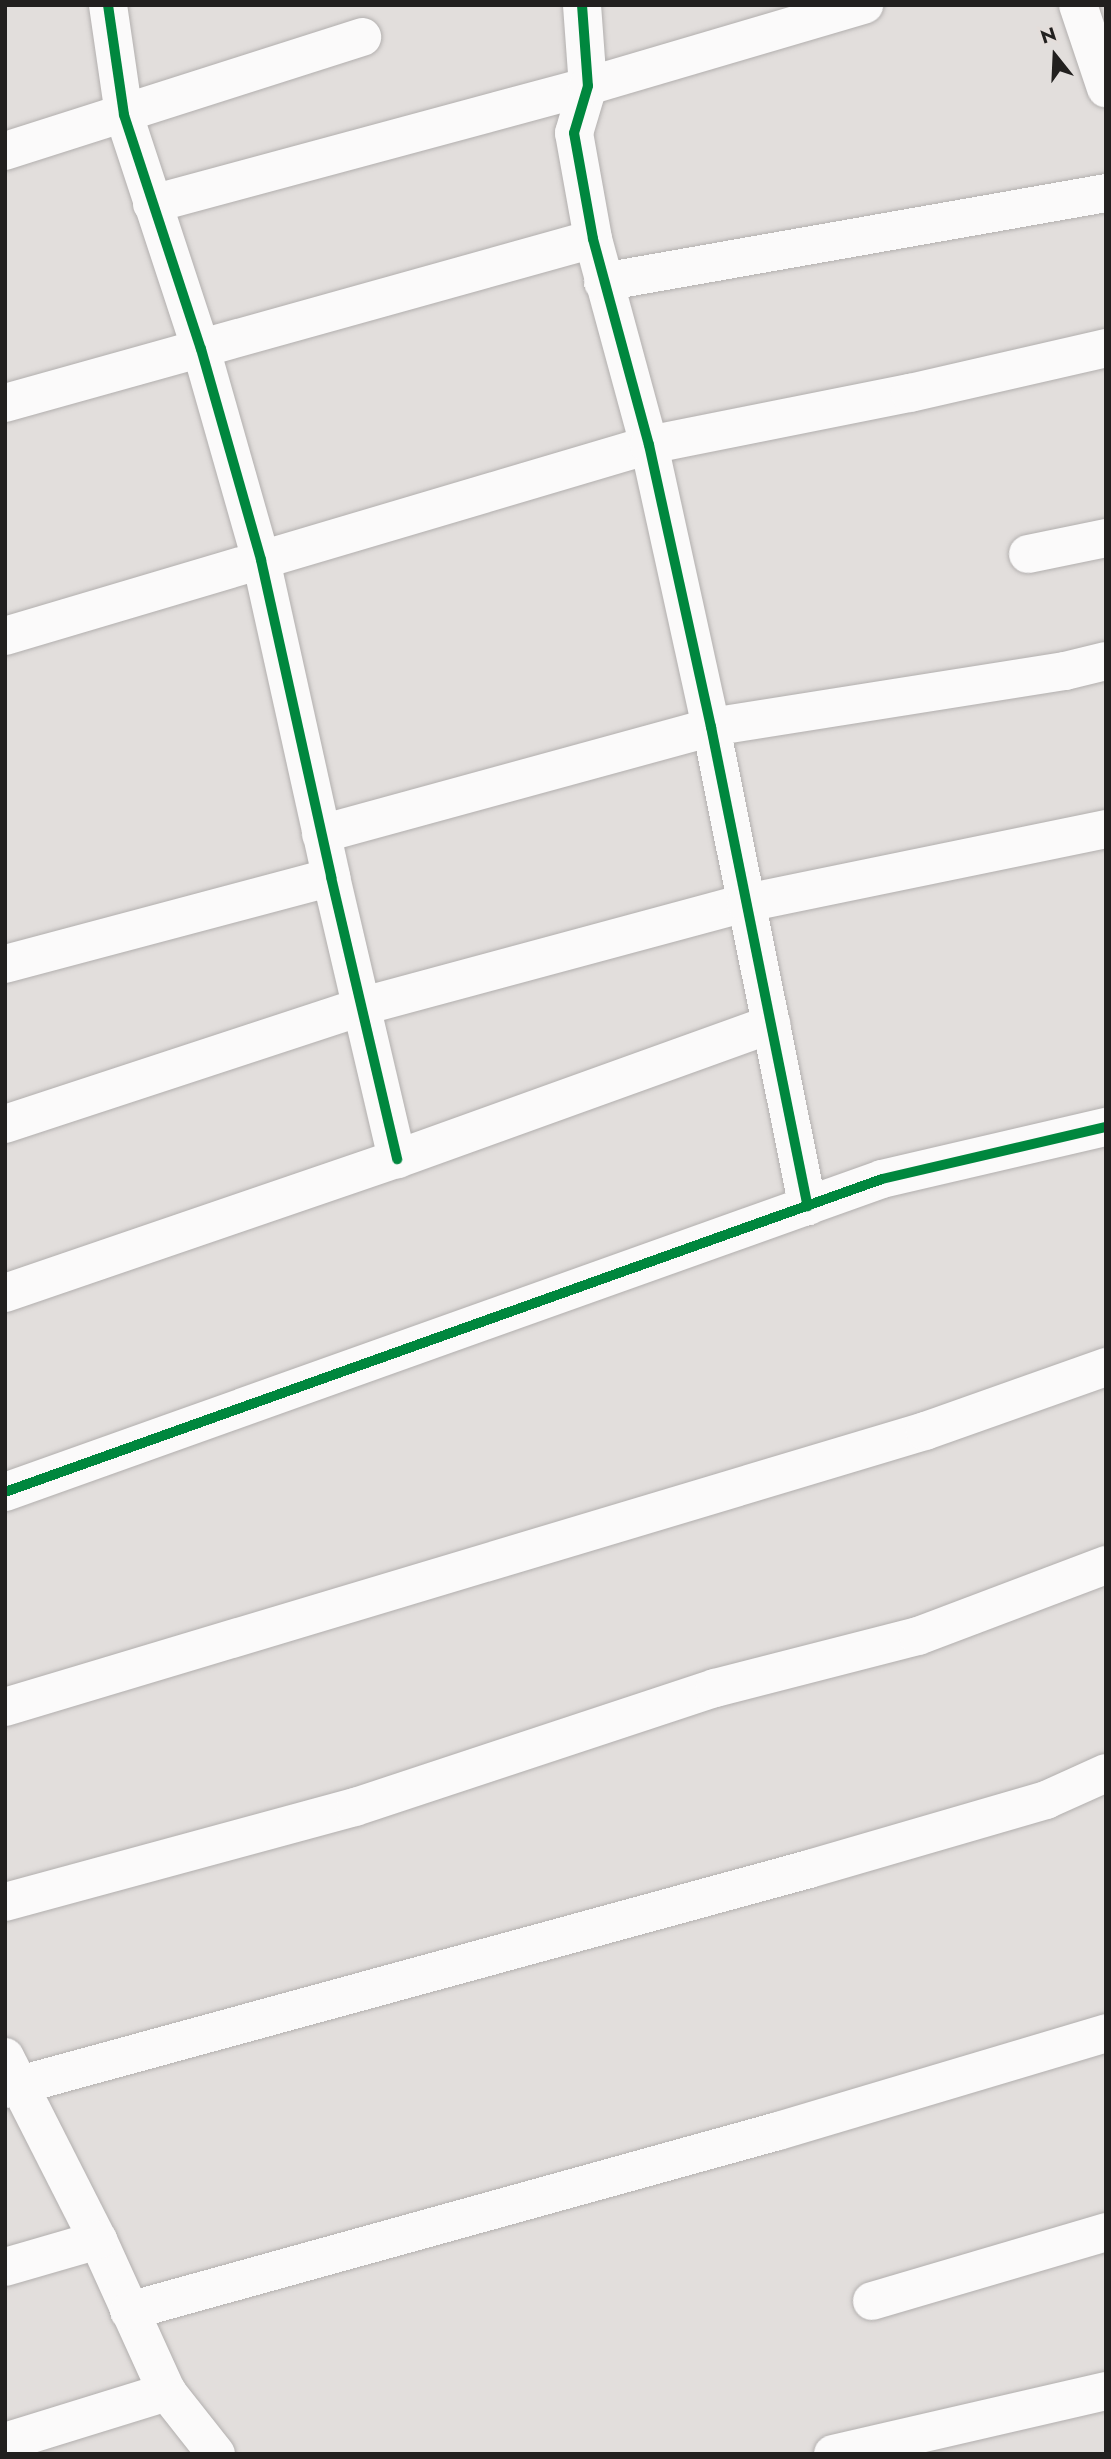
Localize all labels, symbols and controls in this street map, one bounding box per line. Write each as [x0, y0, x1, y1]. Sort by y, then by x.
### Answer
text: N [1037, 20, 1060, 51]
north arrow [1020, 21, 1090, 91]

